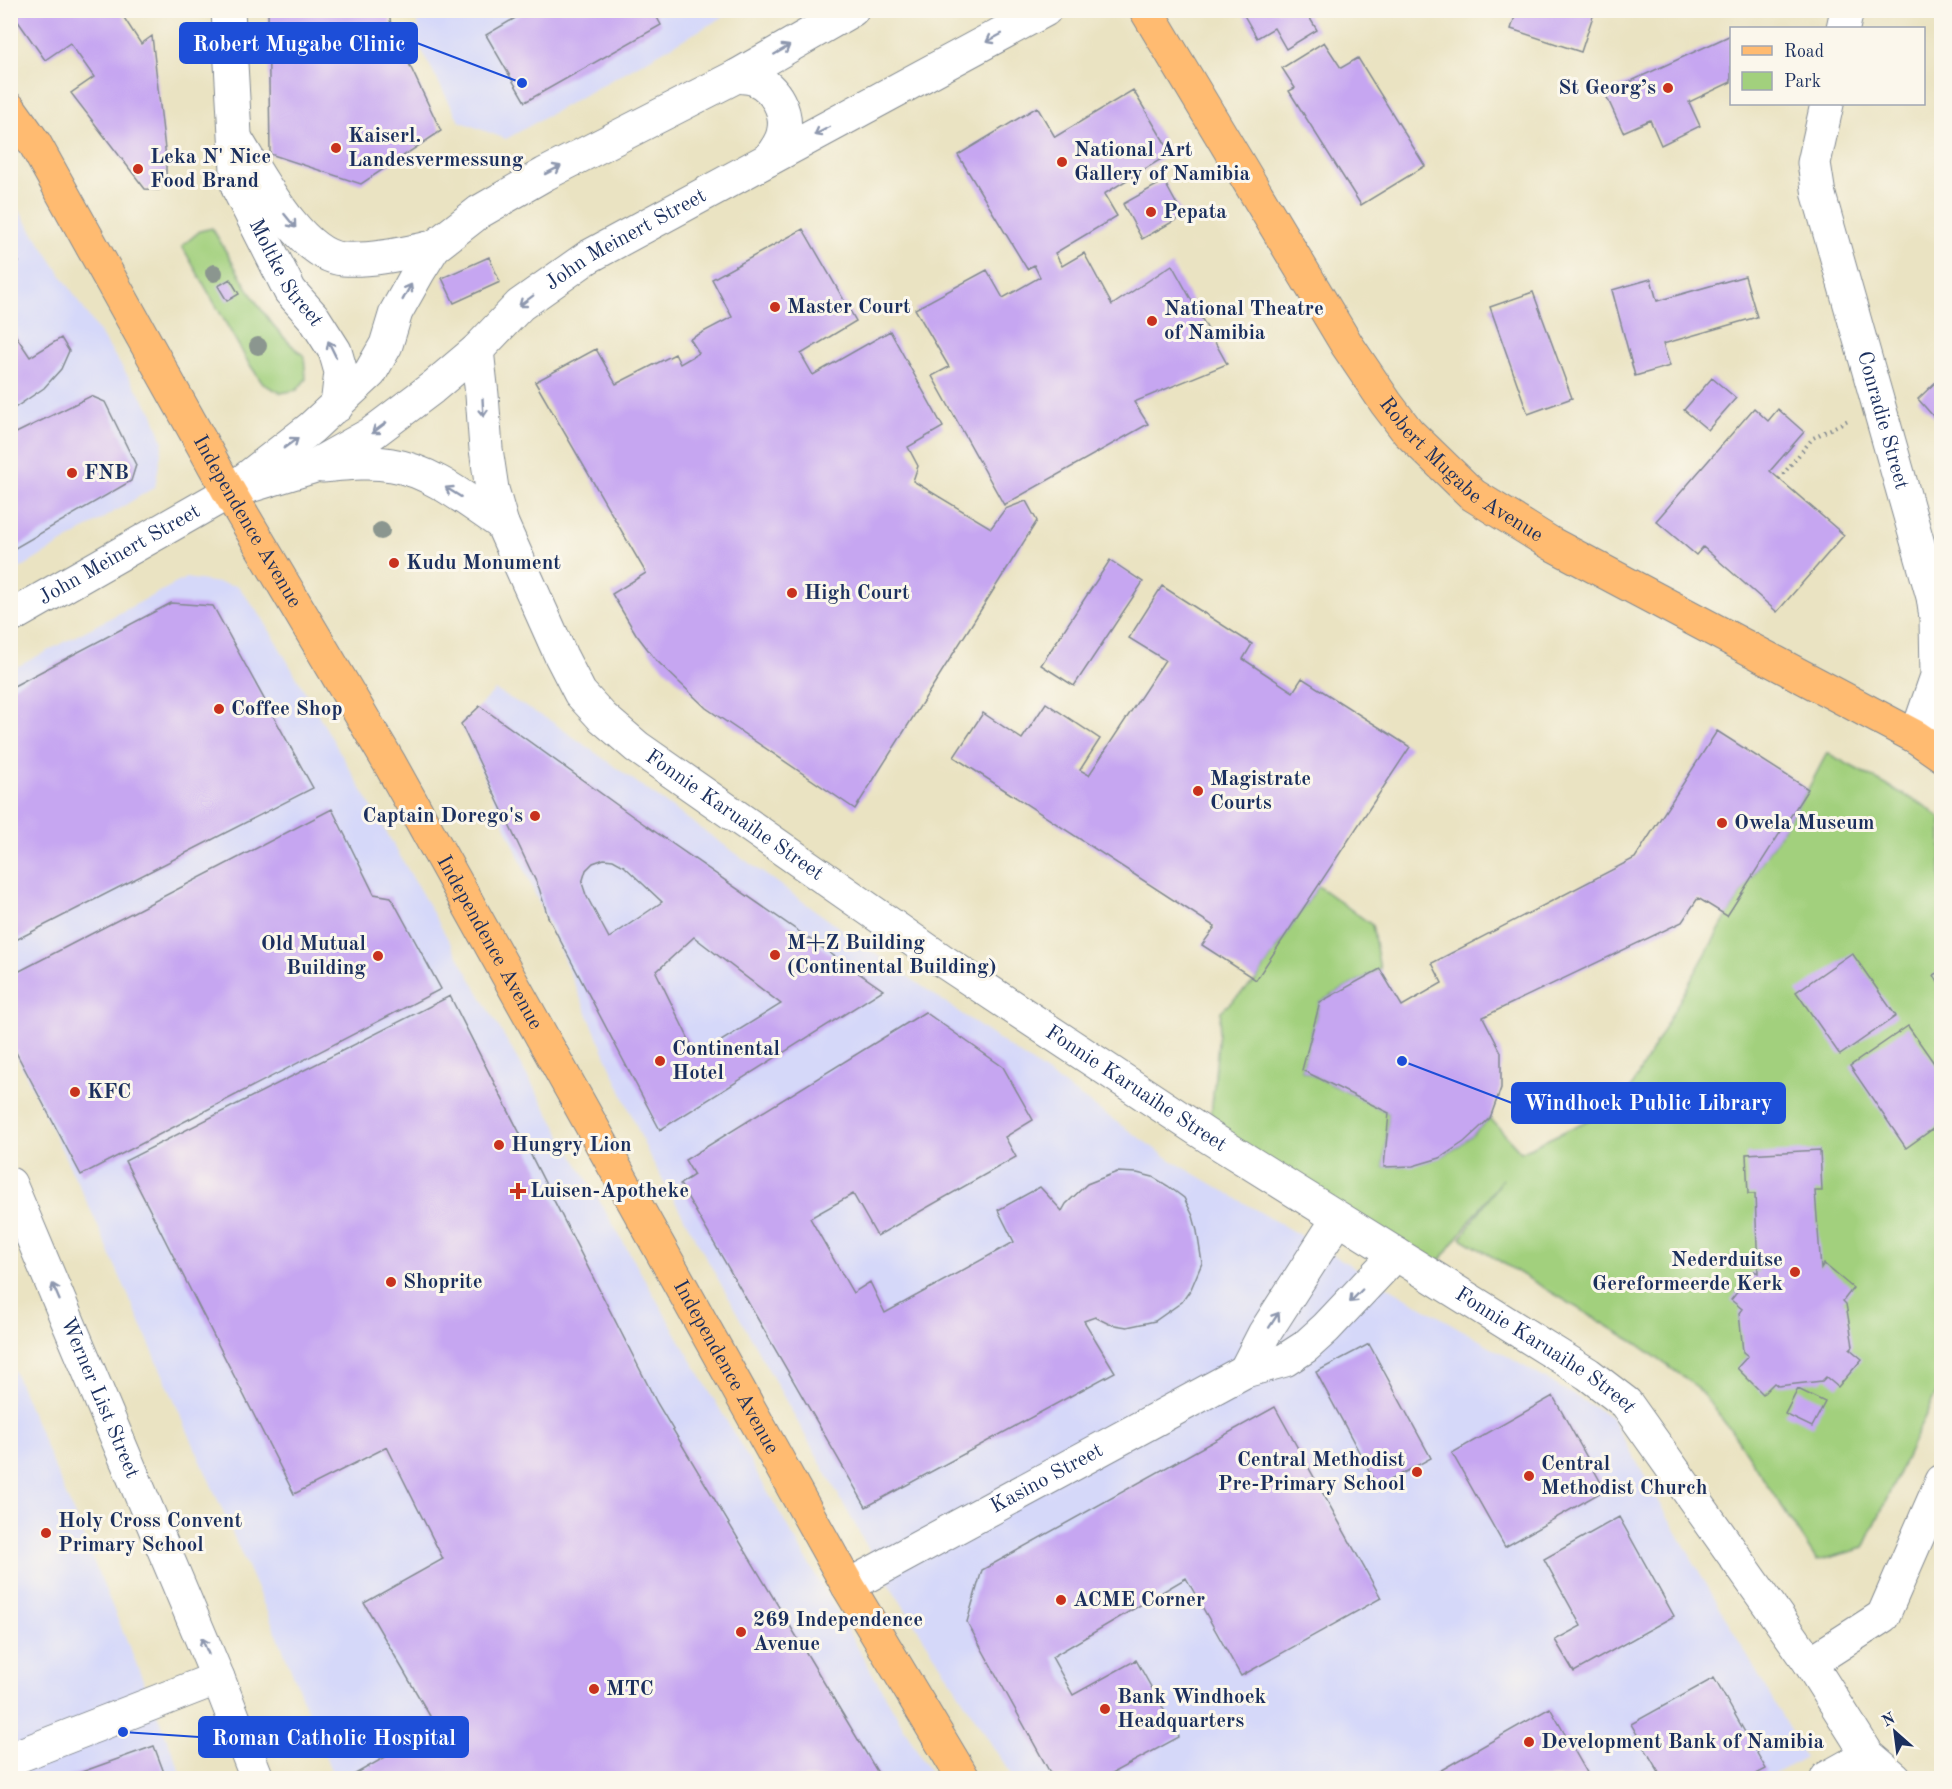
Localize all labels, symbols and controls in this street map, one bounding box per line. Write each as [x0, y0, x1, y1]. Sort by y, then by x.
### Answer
callout: Robert Mugabe Clinic [180, 23, 417, 63]
legend [1730, 27, 1925, 105]
one-way arrow [986, 32, 1003, 44]
text: Robert Mugabe Clinic [193, 34, 405, 56]
text: Road [1784, 43, 1824, 61]
one-way arrow [773, 44, 790, 56]
text: Park [1784, 73, 1821, 91]
place label: St Georg’s [1558, 78, 1656, 99]
marker: St Georg’s [1661, 81, 1675, 95]
place label: Kaiserl. Landesvermessung [348, 126, 524, 171]
one-way arrow [814, 126, 832, 137]
place label: National Art Gallery of Namibia [1074, 140, 1250, 185]
marker: Kaiserl. Landesvermessung [329, 141, 343, 155]
place label: Leka N' Nice Food Brand [150, 147, 271, 192]
marker: National Art Gallery of Namibia [1055, 155, 1069, 169]
marker: Leka N' Nice Food Brand [131, 162, 145, 176]
one-way arrow [544, 164, 562, 175]
street label: John Meinert Street [542, 185, 710, 294]
place label: Pepata [1163, 202, 1227, 223]
marker: Pepata [1144, 205, 1158, 219]
one-way arrow [283, 213, 296, 229]
street label: Moltke Street [245, 215, 327, 330]
one-way arrow [401, 284, 413, 301]
one-way arrow [519, 295, 535, 308]
place label: Master Court [787, 297, 911, 318]
place label: National Theatre of Namibia [1164, 299, 1324, 344]
marker: Master Court [768, 300, 782, 314]
marker: National Theatre of Namibia [1145, 314, 1159, 328]
one-way arrow [326, 340, 338, 358]
street label: Conradie Street [1853, 349, 1912, 492]
street label: Robert Mugabe Avenue [1375, 393, 1547, 546]
one-way arrow [478, 398, 489, 418]
one-way arrow [371, 422, 387, 435]
street label: Independence Avenue [189, 432, 305, 611]
one-way arrow [283, 437, 299, 450]
place label: FNB [84, 463, 129, 484]
marker: FNB [65, 466, 79, 480]
one-way arrow [445, 486, 462, 498]
street label: John Meinert Street [35, 500, 204, 609]
place label: Kudu Monument [406, 553, 561, 574]
marker: Kudu Monument [387, 556, 401, 570]
place label: High Court [804, 583, 910, 604]
marker: High Court [785, 586, 799, 600]
place label: Coffee Shop [231, 699, 343, 720]
marker: Coffee Shop [212, 702, 226, 716]
street label: Fonnie Karuaihe Street [642, 746, 827, 884]
place label: Magistrate Courts [1210, 769, 1311, 814]
marker: Magistrate Courts [1191, 784, 1205, 798]
place label: Captain Dorego's [363, 806, 523, 827]
marker: Captain Dorego's [528, 809, 542, 823]
place label: Owela Museum [1734, 813, 1875, 834]
marker: Owela Museum [1715, 816, 1729, 830]
street label: Independence Avenue [433, 852, 546, 1033]
place label: M+Z Building (Continental Building) [787, 933, 996, 978]
place label: Old Mutual Building [261, 934, 366, 979]
marker: M+Z Building (Continental Building) [768, 948, 782, 962]
marker: Old Mutual Building [371, 949, 385, 963]
street label: Fonnie Karuaihe Street [1042, 1022, 1230, 1156]
place label: Continental Hotel [672, 1039, 780, 1084]
marker: Continental Hotel [653, 1054, 667, 1068]
place label: KFC [87, 1082, 131, 1103]
callout: Windhoek Public Library [1512, 1083, 1785, 1123]
marker: KFC [68, 1085, 82, 1099]
text: Windhoek Public Library [1524, 1093, 1772, 1115]
place label: Hungry Lion [511, 1135, 632, 1156]
marker: Hungry Lion [492, 1138, 506, 1152]
place label: Luisen-Apotheke [530, 1181, 689, 1202]
marker: Luisen-Apotheke [511, 1184, 525, 1198]
place label: Nederduitse Gereformeerde Kerk [1592, 1250, 1783, 1295]
marker: Nederduitse Gereformeerde Kerk [1788, 1265, 1802, 1279]
place label: Shoprite [403, 1272, 483, 1293]
marker: Shoprite [384, 1275, 398, 1289]
street label: Independence Avenue [669, 1277, 783, 1458]
one-way arrow [50, 1283, 61, 1302]
street label: Fonnie Karuaihe Street [1452, 1283, 1640, 1417]
one-way arrow [1349, 1289, 1363, 1304]
one-way arrow [1268, 1312, 1280, 1328]
street label: Werner List Street [57, 1314, 143, 1481]
street label: Kasino Street [987, 1440, 1106, 1517]
place label: Central Methodist Pre-Primary School [1218, 1450, 1405, 1495]
place label: Central Methodist Church [1541, 1454, 1708, 1499]
marker: Central Methodist Pre-Primary School [1410, 1465, 1424, 1479]
marker: Central Methodist Church [1522, 1469, 1536, 1483]
place label: Holy Cross Convent Primary School [58, 1511, 242, 1556]
marker: Holy Cross Convent Primary School [39, 1526, 53, 1540]
place label: ACME Corner [1073, 1590, 1205, 1611]
marker: ACME Corner [1054, 1593, 1068, 1607]
place label: 269 Independence Avenue [753, 1610, 923, 1655]
marker: 269 Independence Avenue [734, 1625, 748, 1639]
one-way arrow [198, 1637, 209, 1655]
place label: MTC [606, 1679, 654, 1700]
marker: MTC [587, 1682, 601, 1696]
place label: Bank Windhoek Headquarters [1117, 1687, 1267, 1732]
marker: Bank Windhoek Headquarters [1098, 1702, 1112, 1716]
north arrow [1865, 1702, 1925, 1762]
text: N [1880, 1710, 1899, 1730]
callout: Roman Catholic Hospital [199, 1717, 468, 1757]
text: Roman Catholic Hospital [212, 1728, 456, 1750]
place label: Development Bank of Namibia [1541, 1732, 1824, 1753]
marker: Development Bank of Namibia [1522, 1735, 1536, 1749]

